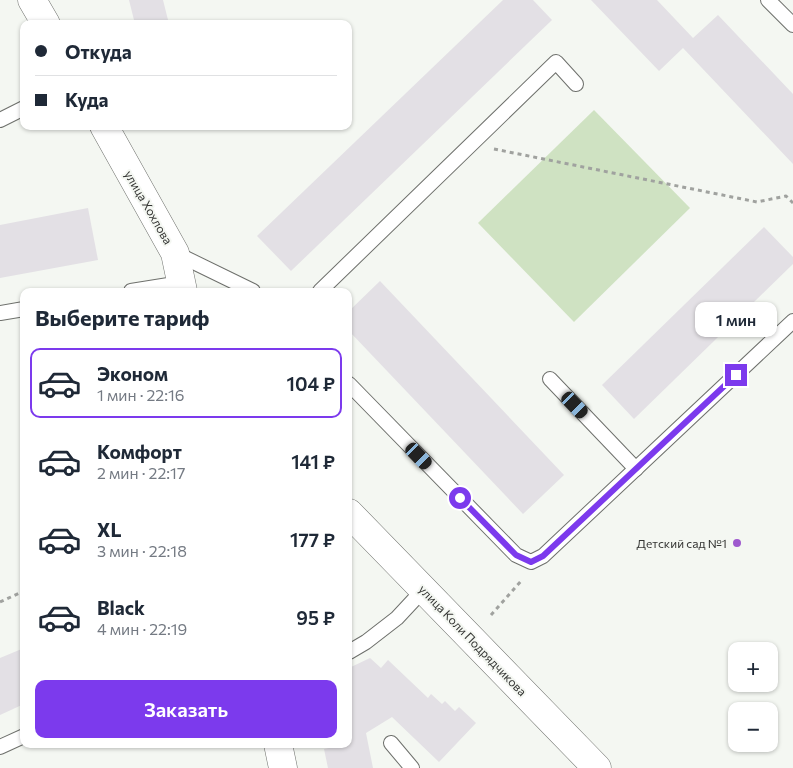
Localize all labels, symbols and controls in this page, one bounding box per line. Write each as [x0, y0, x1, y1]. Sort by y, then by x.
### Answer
text: Откуда [65, 40, 132, 63]
text: Куда [65, 88, 109, 111]
street label: улица Хохлова [122, 168, 176, 246]
callout: 1 мин [695, 302, 777, 338]
text: Выберите тариф [35, 304, 209, 331]
text: 1 мин [716, 310, 756, 329]
icon: car [37, 361, 82, 406]
text: Эконом [97, 362, 168, 385]
route end [725, 364, 747, 386]
text: 104 ₽ [286, 372, 335, 395]
text: 1 мин · 22:16 [97, 385, 185, 404]
car [559, 389, 590, 421]
icon: car [37, 439, 82, 484]
text: Комфорт [97, 440, 182, 463]
car [403, 440, 434, 472]
text: 141 ₽ [291, 450, 335, 473]
text: 2 мин · 22:17 [97, 463, 185, 482]
route start [449, 487, 471, 509]
icon: car [37, 517, 82, 562]
text: XL [97, 518, 122, 541]
text: 177 ₽ [290, 528, 335, 551]
place label: Детский сад №1 [637, 536, 727, 550]
marker: Детский сад №1 [731, 537, 743, 549]
text: 3 мин · 22:18 [97, 541, 187, 560]
street label: улица Коли Подрядчикова [416, 582, 530, 698]
icon: car [37, 595, 82, 640]
text: Black [97, 596, 145, 619]
text: 95 ₽ [296, 606, 335, 629]
text: 4 мин · 22:19 [97, 619, 187, 638]
map controls [728, 642, 778, 752]
button: + [728, 642, 778, 692]
button: Заказать [35, 680, 337, 738]
button: − [728, 702, 778, 752]

